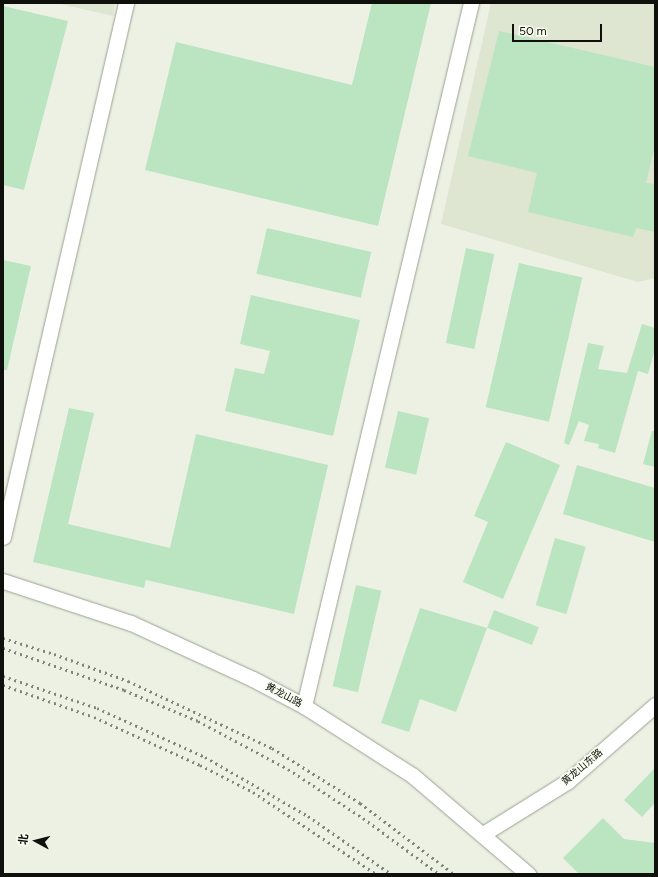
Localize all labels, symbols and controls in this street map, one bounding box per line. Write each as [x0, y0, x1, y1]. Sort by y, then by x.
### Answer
scale bar [514, 16, 604, 42]
text: 50 m [519, 24, 547, 38]
street label: 黄龙山路 [264, 680, 304, 710]
street label: 黄龙山东路 [559, 746, 605, 788]
north arrow [16, 821, 56, 861]
text: 北 [16, 833, 31, 846]

